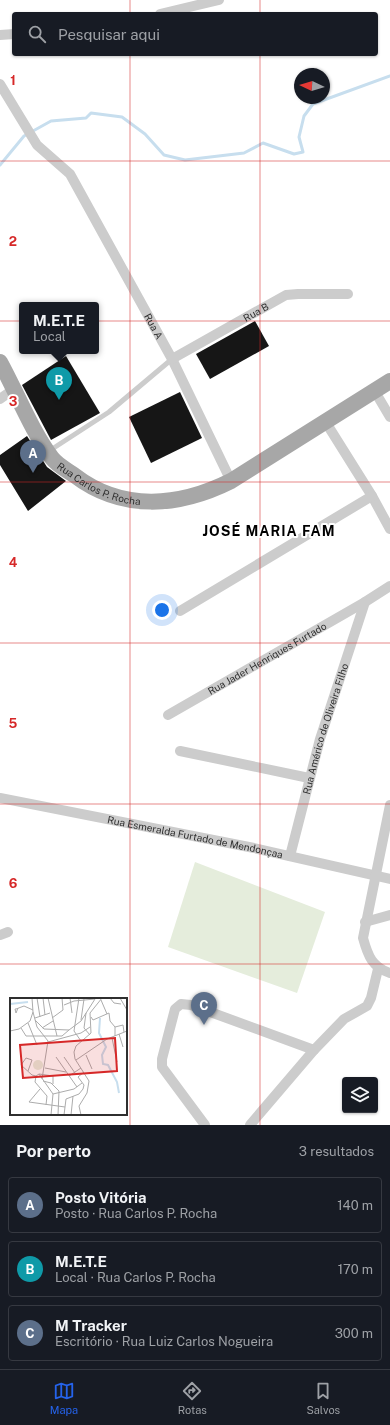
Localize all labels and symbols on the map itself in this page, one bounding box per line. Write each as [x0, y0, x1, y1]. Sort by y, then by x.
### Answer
north arrow [294, 68, 330, 104]
text: 1 [10, 73, 16, 88]
text: 2 [9, 234, 17, 249]
street label: Rua B [241, 300, 271, 324]
street label: Rua A [142, 311, 166, 341]
pin: B [46, 367, 72, 400]
text: 3 [9, 394, 18, 409]
pin: A [20, 440, 46, 473]
street label: Rua Carlos P. Rocha [55, 460, 141, 507]
district label: JOSÉ MARIA FAM [202, 522, 336, 539]
text: 4 [9, 555, 18, 570]
your location [152, 600, 172, 620]
street label: Rua Jader Henriques Furtado [205, 619, 329, 697]
street label: Rua Américo de Oliveira Filho [300, 661, 351, 796]
text: 5 [9, 716, 18, 731]
street label: Rua Esmeralda Furtado de Mendonçaa [106, 813, 284, 860]
text: 6 [9, 876, 18, 891]
pin: C [191, 992, 217, 1025]
inset map [10, 998, 127, 1115]

